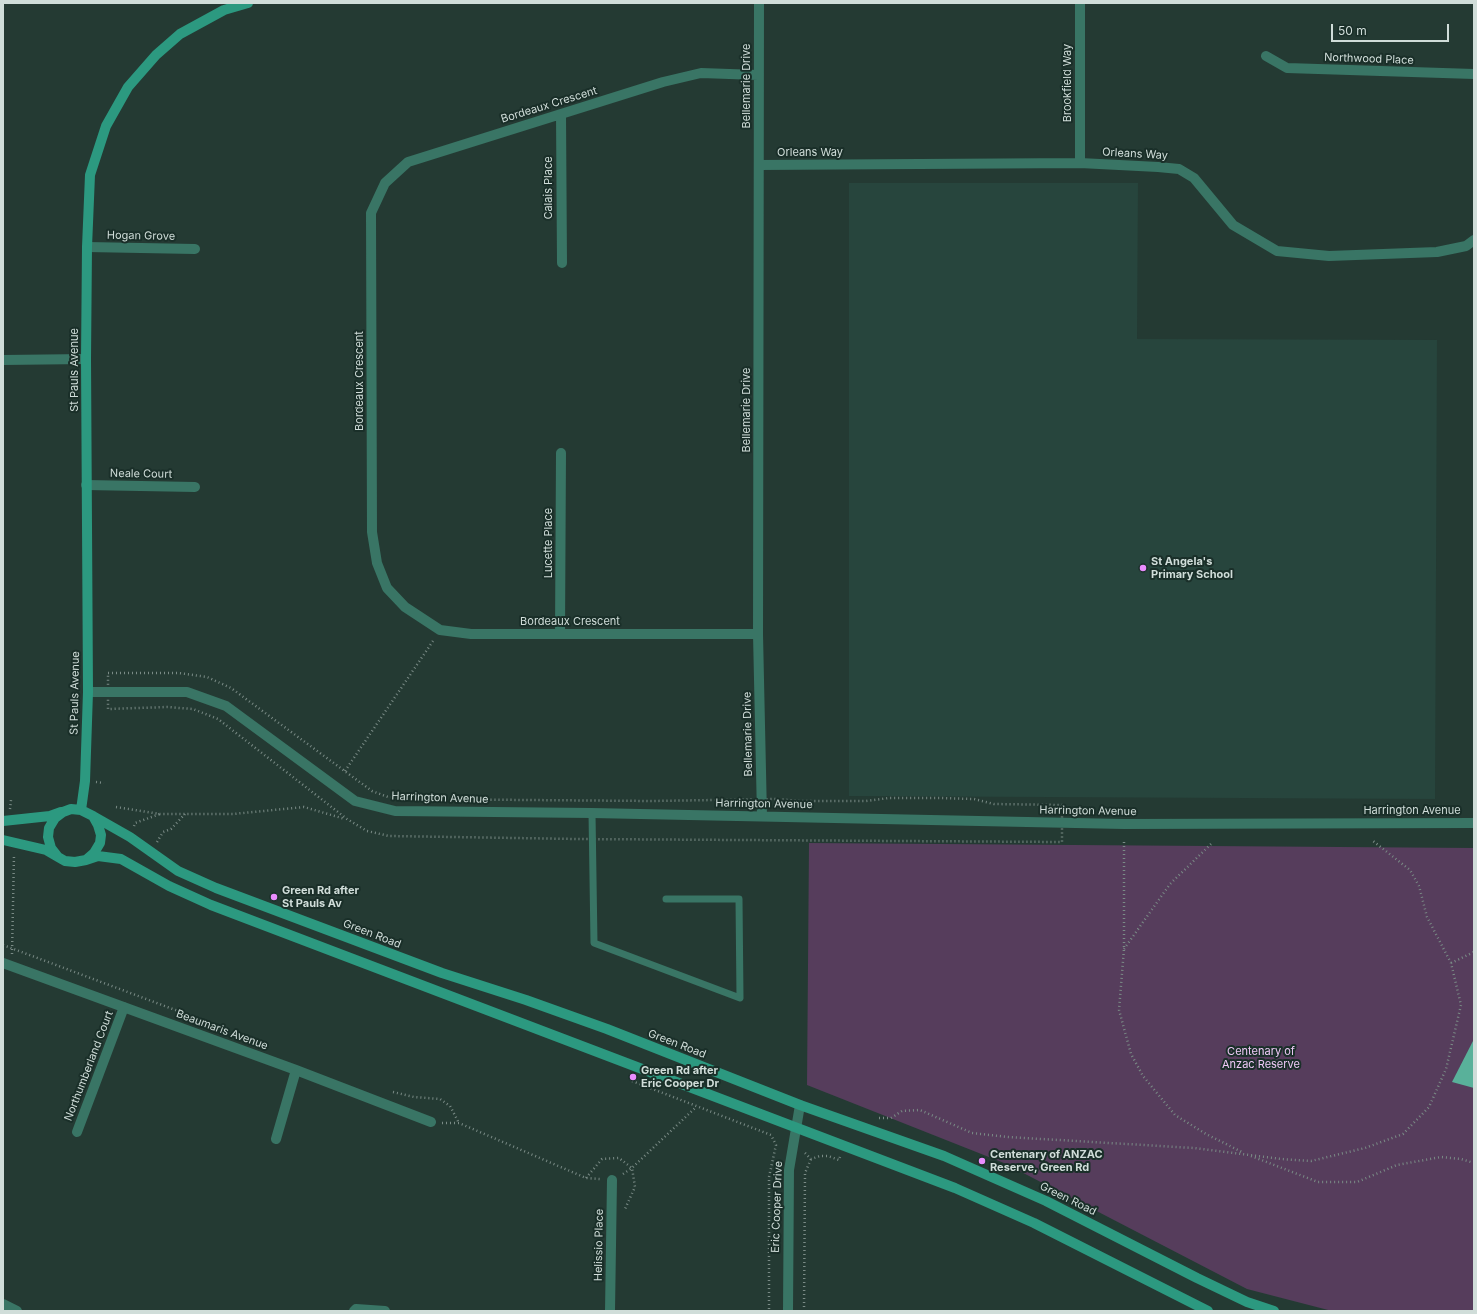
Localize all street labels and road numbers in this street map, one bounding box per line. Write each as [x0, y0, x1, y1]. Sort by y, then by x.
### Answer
street label: Bellemarie Drive [740, 44, 754, 128]
street label: Brookfield Way [1061, 44, 1075, 122]
street label: Northwood Place [1324, 51, 1414, 67]
street label: Bordeaux Crescent [499, 84, 599, 126]
street label: Orleans Way [777, 146, 843, 160]
street label: Orleans Way [1102, 146, 1168, 162]
street label: Calais Place [542, 156, 556, 220]
street label: Hogan Grove [107, 229, 175, 243]
street label: St Pauls Avenue [68, 328, 82, 412]
street label: Bordeaux Crescent [353, 331, 367, 431]
street label: Bellemarie Drive [740, 368, 754, 452]
street label: Neale Court [110, 467, 172, 481]
street label: Lucette Place [542, 508, 556, 578]
street label: Bordeaux Crescent [520, 615, 620, 629]
street label: St Pauls Avenue [68, 651, 82, 735]
street label: Bellemarie Drive [741, 691, 755, 777]
street label: Harrington Avenue [391, 790, 489, 806]
street label: Harrington Avenue [715, 797, 813, 811]
street label: Harrington Avenue [1039, 804, 1137, 818]
street label: Harrington Avenue [1363, 804, 1461, 818]
street label: Green Road [341, 917, 403, 951]
street label: Beaumaris Avenue [174, 1007, 270, 1053]
street label: Northumberland Court [62, 1009, 116, 1123]
street label: Green Road [646, 1027, 708, 1061]
street label: Eric Cooper Drive [769, 1161, 785, 1253]
street label: Green Road [1038, 1180, 1098, 1218]
street label: Helissio Place [592, 1209, 606, 1281]

